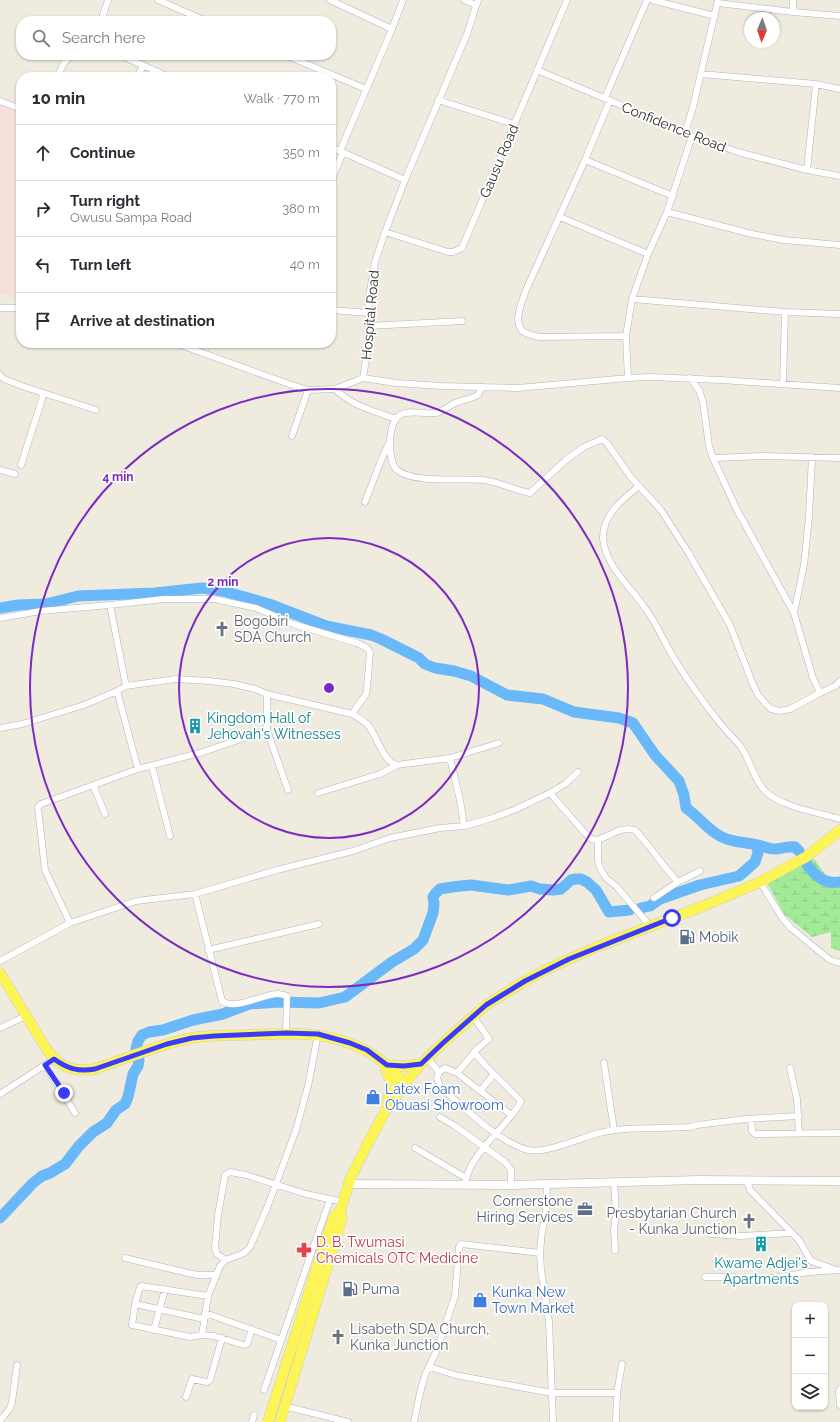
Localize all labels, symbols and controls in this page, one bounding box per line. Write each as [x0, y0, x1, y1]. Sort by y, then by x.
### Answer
north arrow [744, 12, 780, 48]
search box [16, 16, 336, 60]
icon: search [30, 27, 52, 49]
text: Search here [62, 29, 145, 47]
text: 10 min [32, 88, 85, 108]
text: Walk · 770 m [243, 91, 320, 106]
street label: Confidence Road [619, 99, 729, 155]
street label: Gausu Road [476, 122, 522, 200]
icon: ahead [32, 142, 54, 164]
text: Continue [70, 144, 135, 162]
text: 350 m [283, 145, 320, 160]
text: Turn right [70, 192, 140, 210]
icon: right [32, 198, 54, 220]
text: 380 m [282, 201, 320, 216]
text: Owusu Sampa Road [70, 210, 192, 225]
icon: left [32, 254, 54, 276]
text: Turn left [70, 256, 131, 274]
text: 40 m [290, 257, 320, 272]
street label: Hospital Road [358, 270, 382, 360]
icon: arrive [32, 310, 54, 332]
text: Arrive at destination [70, 312, 215, 330]
text: 4 min [102, 470, 134, 484]
text: 2 min [207, 575, 239, 589]
place label: Bogobiri SDA Church [234, 613, 311, 645]
church icon: Bogobiri SDA Church [213, 620, 231, 638]
centre of rings [322, 681, 336, 695]
place label: Kingdom Hall of Jehovah's Witnesses [207, 710, 341, 742]
building icon: Kingdom Hall of Jehovah's Witnesses [186, 717, 204, 735]
route start [663, 909, 681, 927]
fuel station icon: Mobik [678, 928, 696, 946]
place label: Mobik [699, 929, 739, 945]
place label: Latex Foam Obuasi Showroom [385, 1081, 504, 1113]
route end [55, 1084, 73, 1102]
shop icon: Latex Foam Obuasi Showroom [364, 1088, 382, 1106]
place label: Cornerstone Hiring Services [477, 1193, 573, 1225]
office icon: Cornerstone Hiring Services [576, 1200, 594, 1218]
place label: Presbytarian Church - Kunka Junction [606, 1205, 737, 1237]
church icon: Presbytarian Church - Kunka Junction [740, 1212, 758, 1230]
place label: D. B. Twumasi Chemicals OTC Medicine [316, 1234, 478, 1266]
building icon: Kwame Adjei's Apartments [752, 1235, 770, 1253]
pharmacy icon: D. B. Twumasi Chemicals OTC Medicine [295, 1241, 313, 1259]
place label: Kwame Adjei's Apartments [714, 1255, 808, 1287]
fuel station icon: Puma [341, 1280, 359, 1298]
place label: Puma [362, 1281, 400, 1297]
place label: Kunka New Town Market [492, 1284, 575, 1316]
shop icon: Kunka New Town Market [471, 1291, 489, 1309]
map controls [792, 1302, 828, 1410]
button: + [792, 1302, 828, 1338]
place label: Lisabeth SDA Church, Kunka Junction [350, 1321, 489, 1353]
church icon: Lisabeth SDA Church, Kunka Junction [329, 1328, 347, 1346]
button: − [792, 1338, 828, 1374]
button: layers [792, 1374, 828, 1410]

